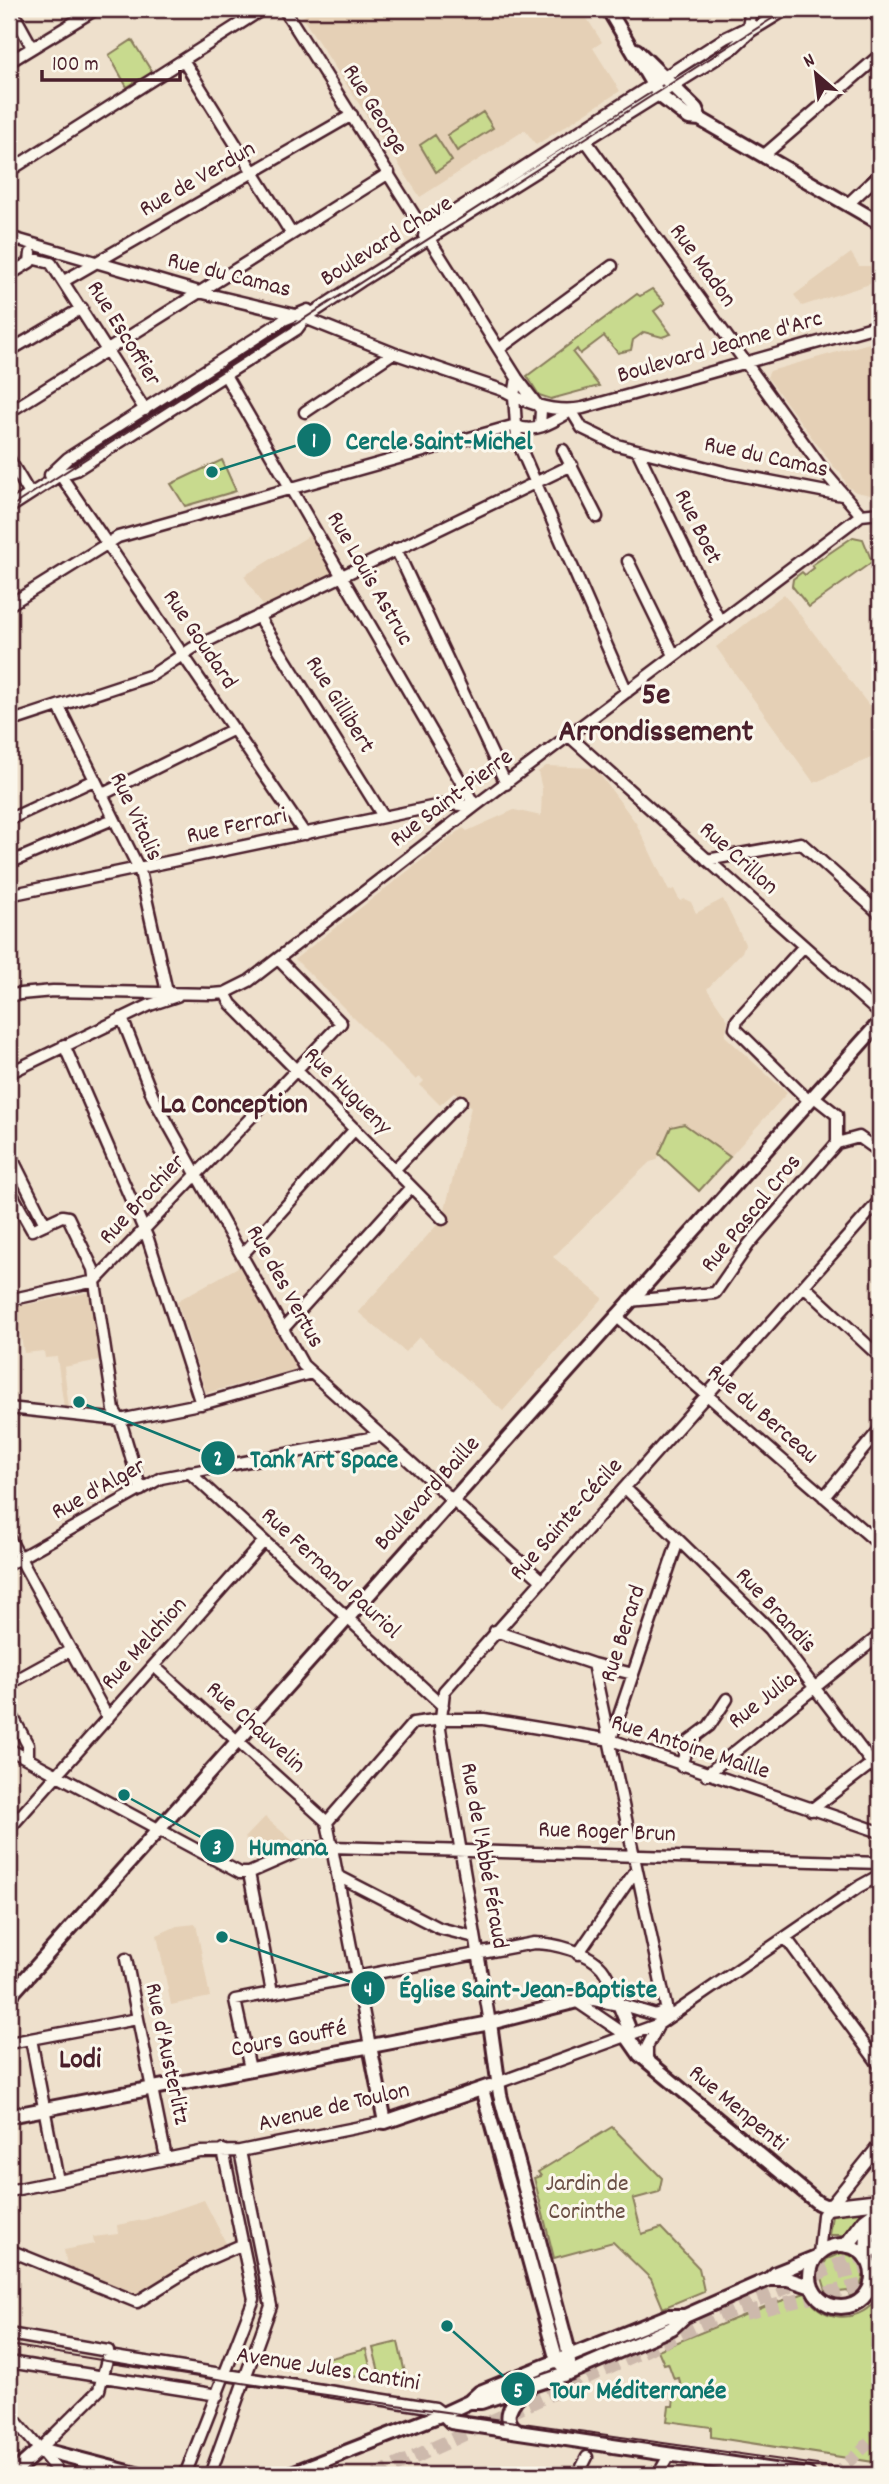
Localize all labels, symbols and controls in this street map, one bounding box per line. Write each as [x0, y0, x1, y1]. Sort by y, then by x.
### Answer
scale bar [42, 38, 180, 82]
north arrow [780, 38, 850, 108]
text: N [799, 48, 820, 76]
text: 100 m [52, 51, 99, 81]
street label: Rue George [333, 58, 415, 162]
street label: Rue de Verdun [134, 133, 262, 227]
street label: Boulevard Chave [314, 188, 460, 296]
street label: Rue Madon [660, 217, 744, 315]
street label: Rue du Camas [164, 244, 294, 308]
street label: Rue Escoffier [77, 275, 169, 393]
street label: Boulevard Jeanne d'Arc [613, 302, 827, 394]
callout: Cercle Saint-Michel [296, 416, 546, 463]
text: Cercle Saint-Michel [346, 425, 533, 462]
text: 1 [312, 428, 316, 458]
street label: Rue du Camas [701, 428, 831, 488]
street label: Rue Boet [664, 484, 730, 570]
street label: Rue Louis Astruc [317, 506, 421, 652]
street label: Rue Goudard [153, 583, 245, 697]
street label: Rue Gillibert [296, 650, 382, 760]
district label: 5e Arrondissement [559, 674, 754, 757]
street label: Rue Saint-Pierre [383, 741, 521, 857]
street label: Rue Vitalis [100, 767, 170, 867]
street label: Rue Ferrari [184, 800, 290, 854]
street label: Rue Crillon [691, 814, 785, 904]
street label: Rue Hugueny [295, 1040, 400, 1145]
district label: La Conception [160, 1087, 308, 1127]
street label: Rue Brochier [92, 1147, 194, 1253]
street label: Rue Pascal Cros [693, 1147, 811, 1281]
street label: Rue des Vertus [236, 1219, 332, 1355]
street label: Rue du Berceau [699, 1357, 825, 1473]
street label: Boulevard Baille [367, 1429, 489, 1559]
callout: Tank Art Space [201, 1434, 412, 1481]
text: Tank Art Space [250, 1443, 398, 1480]
text: 2 [213, 1446, 223, 1476]
street label: Rue d'Alger [46, 1450, 152, 1530]
street label: Rue Sainte-Cécile [502, 1451, 632, 1589]
street label: Rue Fernand Pauriol [252, 1500, 408, 1648]
street label: Rue Brandis [726, 1560, 824, 1662]
street label: Rue Berard [592, 1581, 656, 1687]
street label: Rue Melchion [94, 1590, 196, 1698]
street label: Rue Julia [722, 1663, 805, 1739]
street label: Rue Chauvelin [197, 1674, 313, 1782]
street label: Rue Antoine Maille [606, 1706, 774, 1790]
street label: Rue de l'Abbé Féraud [450, 1760, 516, 1952]
street label: Rue Roger Brun [538, 1814, 676, 1852]
callout: Humana [200, 1823, 342, 1870]
text: Humana [249, 1831, 328, 1868]
text: 3 [212, 1835, 222, 1865]
callout: Église Saint-Jean-Baptiste [350, 1965, 671, 2012]
text: Église Saint-Jean-Baptiste [399, 1973, 657, 2010]
text: 4 [364, 1977, 372, 2007]
street label: Rue d'Austerlitz [134, 1980, 198, 2128]
street label: Cours Gouffé [228, 2012, 350, 2068]
district label: Lodi [59, 2042, 101, 2082]
street label: Rue Menpenti [680, 2057, 794, 2161]
street label: Avenue de Toulon [255, 2074, 413, 2142]
park label: Jardin de Corinthe [546, 2168, 628, 2230]
street label: Avenue Jules Cantini [234, 2339, 422, 2401]
callout: Tour Méditerranée [500, 2366, 740, 2413]
text: Tour Méditerranée [549, 2374, 727, 2411]
text: 5 [513, 2378, 523, 2408]

